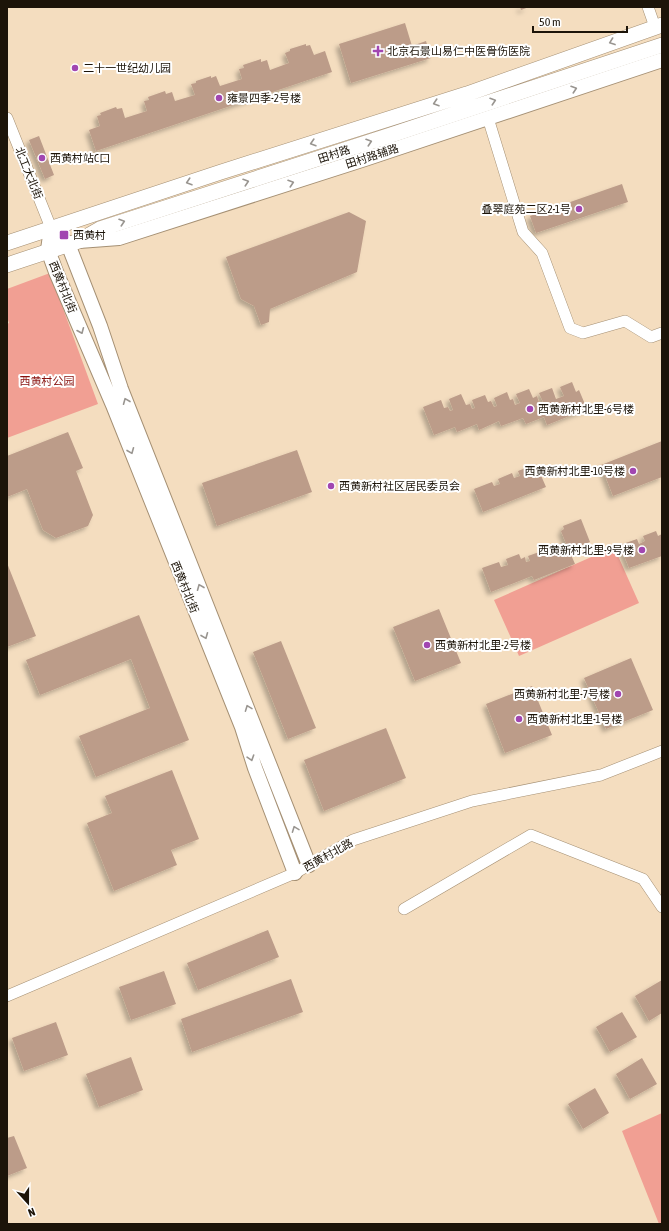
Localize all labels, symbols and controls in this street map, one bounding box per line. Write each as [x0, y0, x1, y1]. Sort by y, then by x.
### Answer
scale bar [533, 8, 627, 34]
text: 50 m [539, 15, 561, 29]
one-way arrow [609, 37, 616, 46]
marker: 北京石景山易仁中医骨伤医院 [372, 45, 384, 57]
place label: 北京石景山易仁中医骨伤医院 [387, 45, 530, 57]
place label: 二十一世纪幼儿园 [83, 62, 171, 74]
marker: 二十一世纪幼儿园 [70, 63, 80, 73]
one-way arrow [570, 85, 577, 94]
place label: 雍景四季-2号楼 [227, 92, 301, 104]
marker: 雍景四季-2号楼 [214, 93, 224, 103]
one-way arrow [489, 97, 496, 106]
one-way arrow [433, 99, 440, 107]
one-way arrow [309, 138, 316, 147]
one-way arrow [366, 138, 373, 147]
street label: 田村路辅路 [344, 142, 400, 170]
street label: 田村路 [316, 143, 352, 165]
street label: 北工大北街 [13, 145, 45, 201]
place label: 西黄村站C口 [50, 152, 110, 164]
marker: 西黄村站C口 [37, 153, 47, 163]
one-way arrow [185, 178, 192, 186]
one-way arrow [242, 178, 249, 187]
one-way arrow [287, 179, 294, 187]
place label: 叠翠庭苑二区2-1号 [481, 203, 571, 215]
marker: 叠翠庭苑二区2-1号 [574, 204, 584, 214]
one-way arrow [118, 219, 125, 227]
marker: 西黄村 [58, 229, 70, 241]
place label: 西黄村 [73, 229, 106, 241]
street label: 西黄村北街 [47, 259, 79, 315]
one-way arrow [76, 326, 84, 334]
park label: 西黄村公园 [20, 375, 75, 387]
one-way arrow [123, 398, 131, 405]
place label: 西黄新村北里-6号楼 [538, 403, 634, 415]
marker: 西黄新村北里-6号楼 [525, 404, 535, 414]
one-way arrow [126, 446, 134, 454]
place label: 西黄新村北里-10号楼 [524, 465, 625, 477]
marker: 西黄新村北里-10号楼 [628, 466, 638, 476]
place label: 西黄新村社区居民委员会 [339, 480, 460, 492]
marker: 西黄新村社区居民委员会 [326, 481, 336, 491]
place label: 西黄新村北里-9号楼 [538, 544, 634, 556]
marker: 西黄新村北里-9号楼 [637, 545, 647, 555]
street label: 西黄村北街 [169, 559, 201, 615]
one-way arrow [197, 583, 205, 591]
one-way arrow [201, 633, 209, 640]
place label: 西黄新村北里-2号楼 [435, 639, 531, 651]
marker: 西黄新村北里-2号楼 [422, 640, 432, 650]
place label: 西黄新村北里-7号楼 [514, 688, 610, 700]
marker: 西黄新村北里-7号楼 [613, 689, 623, 699]
one-way arrow [244, 704, 252, 711]
place label: 西黄新村北里-1号楼 [527, 713, 622, 725]
marker: 西黄新村北里-1号楼 [514, 714, 524, 724]
one-way arrow [246, 754, 255, 761]
one-way arrow [292, 825, 300, 832]
street label: 西黄村北路 [301, 836, 355, 874]
north arrow [8, 1183, 48, 1223]
text: N [26, 1206, 37, 1219]

